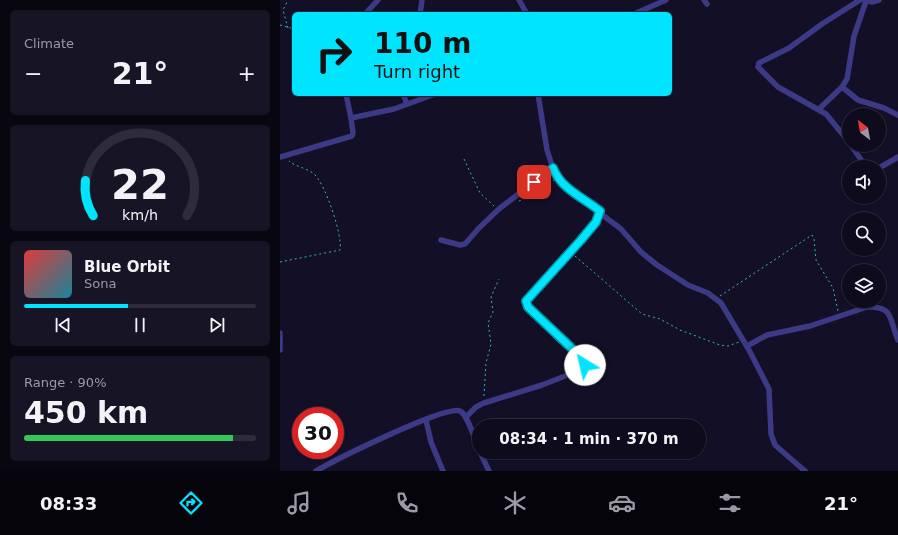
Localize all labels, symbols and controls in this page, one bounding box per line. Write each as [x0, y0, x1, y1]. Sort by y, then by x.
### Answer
text: 110 m [374, 27, 471, 60]
icon: right [308, 28, 360, 80]
text: Climate [24, 36, 74, 51]
text: 21° [112, 56, 168, 91]
text: − [24, 61, 42, 86]
text: + [238, 61, 256, 86]
text: Turn right [374, 61, 460, 82]
north arrow [842, 108, 886, 152]
map controls [842, 108, 886, 308]
text: 22 [111, 160, 169, 209]
button: sound [842, 160, 886, 204]
pin [517, 165, 551, 199]
icon: arrive [523, 171, 545, 193]
text: km/h [122, 206, 158, 222]
button: search [842, 212, 886, 256]
text: Blue Orbit [84, 258, 170, 276]
button: layers [842, 264, 886, 308]
text: Sona [84, 276, 116, 291]
icon: previous [52, 314, 74, 336]
icon: pause [129, 314, 151, 336]
icon: next [206, 314, 228, 336]
position arrow [564, 344, 606, 386]
text: Range · 90% [24, 375, 107, 390]
text: 450 km [24, 395, 148, 430]
speed limit sign: 30 [292, 407, 344, 459]
text: 08:34 · 1 min · 370 m [499, 430, 679, 448]
icon: directions [177, 489, 205, 517]
icon: music [285, 489, 313, 517]
icon: phone [393, 489, 421, 517]
icon: climate [501, 489, 529, 517]
icon: car [608, 489, 636, 517]
icon: filters [716, 489, 744, 517]
text: 08:33 [40, 493, 97, 514]
text: 21° [824, 493, 858, 514]

